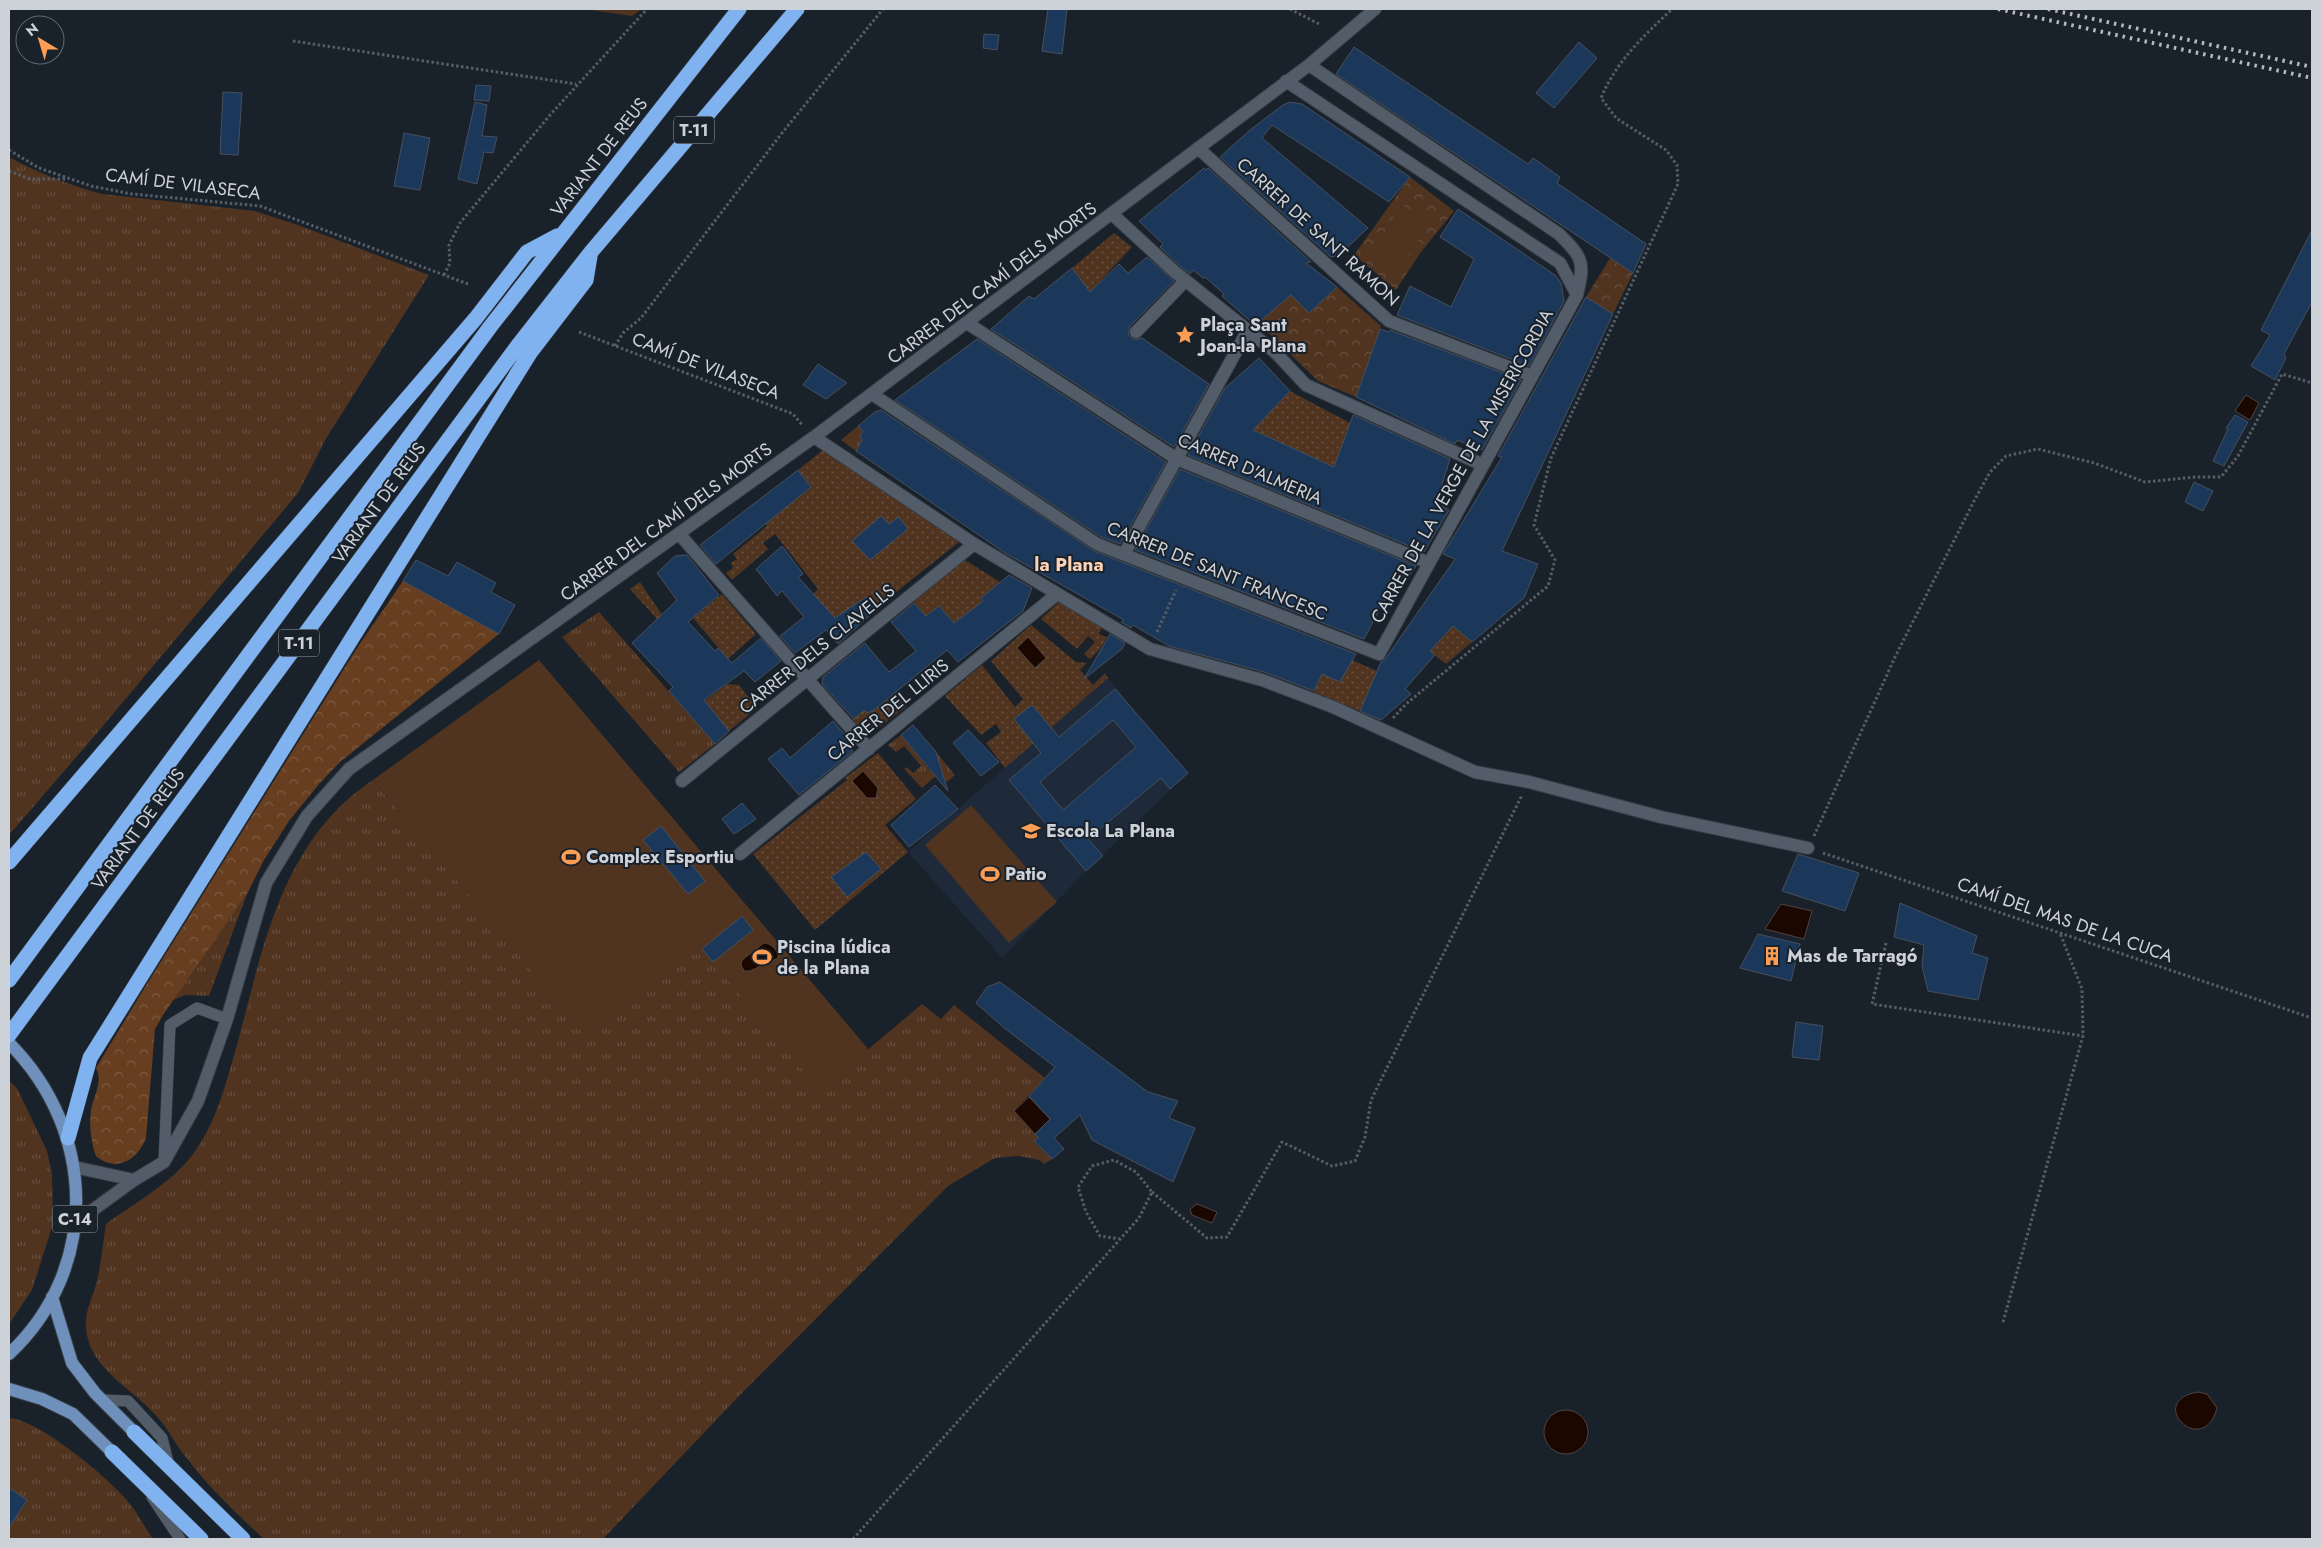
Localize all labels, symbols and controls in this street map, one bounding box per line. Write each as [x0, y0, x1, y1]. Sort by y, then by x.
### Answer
north arrow [15, 15, 65, 65]
text: N [21, 18, 43, 41]
street label: VARIANT DE REUS [544, 92, 654, 222]
road number: T-11 [674, 116, 714, 144]
street label: CARRER DE SANT RAMON [1231, 152, 1405, 312]
street label: CAMÍ DE VILASECA [104, 162, 262, 206]
street label: CARRER DEL CAMÍ DELS MORTS [882, 195, 1102, 370]
street label: CARRER DE LA VERGE DE LA MISERICORDIA [1364, 304, 1560, 628]
place label: Plaça Sant Joan-la Plana [1197, 312, 1306, 359]
place icon: Plaça Sant Joan-la Plana [1174, 324, 1196, 346]
street label: CAMÍ DE VILASECA [628, 326, 784, 406]
street label: CARRER D'ALMERIA [1174, 427, 1327, 511]
street label: CARRER DEL CAMÍ DELS MORTS [555, 436, 777, 608]
street label: VARIANT DE REUS [326, 437, 432, 569]
street label: CARRER DE SANT FRANCESC [1103, 515, 1331, 627]
district label: la Plana [1034, 551, 1104, 578]
street label: CARRER DELS CLAVELLS [733, 578, 901, 720]
road number: T-11 [279, 630, 319, 656]
street label: CARRER DEL LLIRIS [821, 653, 955, 767]
street label: VARIANT DE REUS [85, 763, 191, 895]
place label: Escola La Plana [1046, 818, 1175, 844]
school or university icon: Escola La Plana [1020, 820, 1042, 842]
place label: Complex Esportiu [586, 844, 734, 870]
sports icon: Complex Esportiu [560, 846, 582, 868]
place label: Patio [1005, 861, 1047, 887]
sports icon: Patio [979, 863, 1001, 885]
street label: CAMÍ DEL MAS DE LA CUCA [1954, 871, 2177, 969]
place label: Piscina lúdica de la Plana [777, 934, 891, 981]
place label: Mas de Tarragó [1787, 943, 1918, 969]
building icon: Mas de Tarragó [1761, 945, 1783, 967]
sports icon: Piscina lúdica de la Plana [751, 946, 773, 968]
road number: C-14 [52, 1206, 98, 1232]

